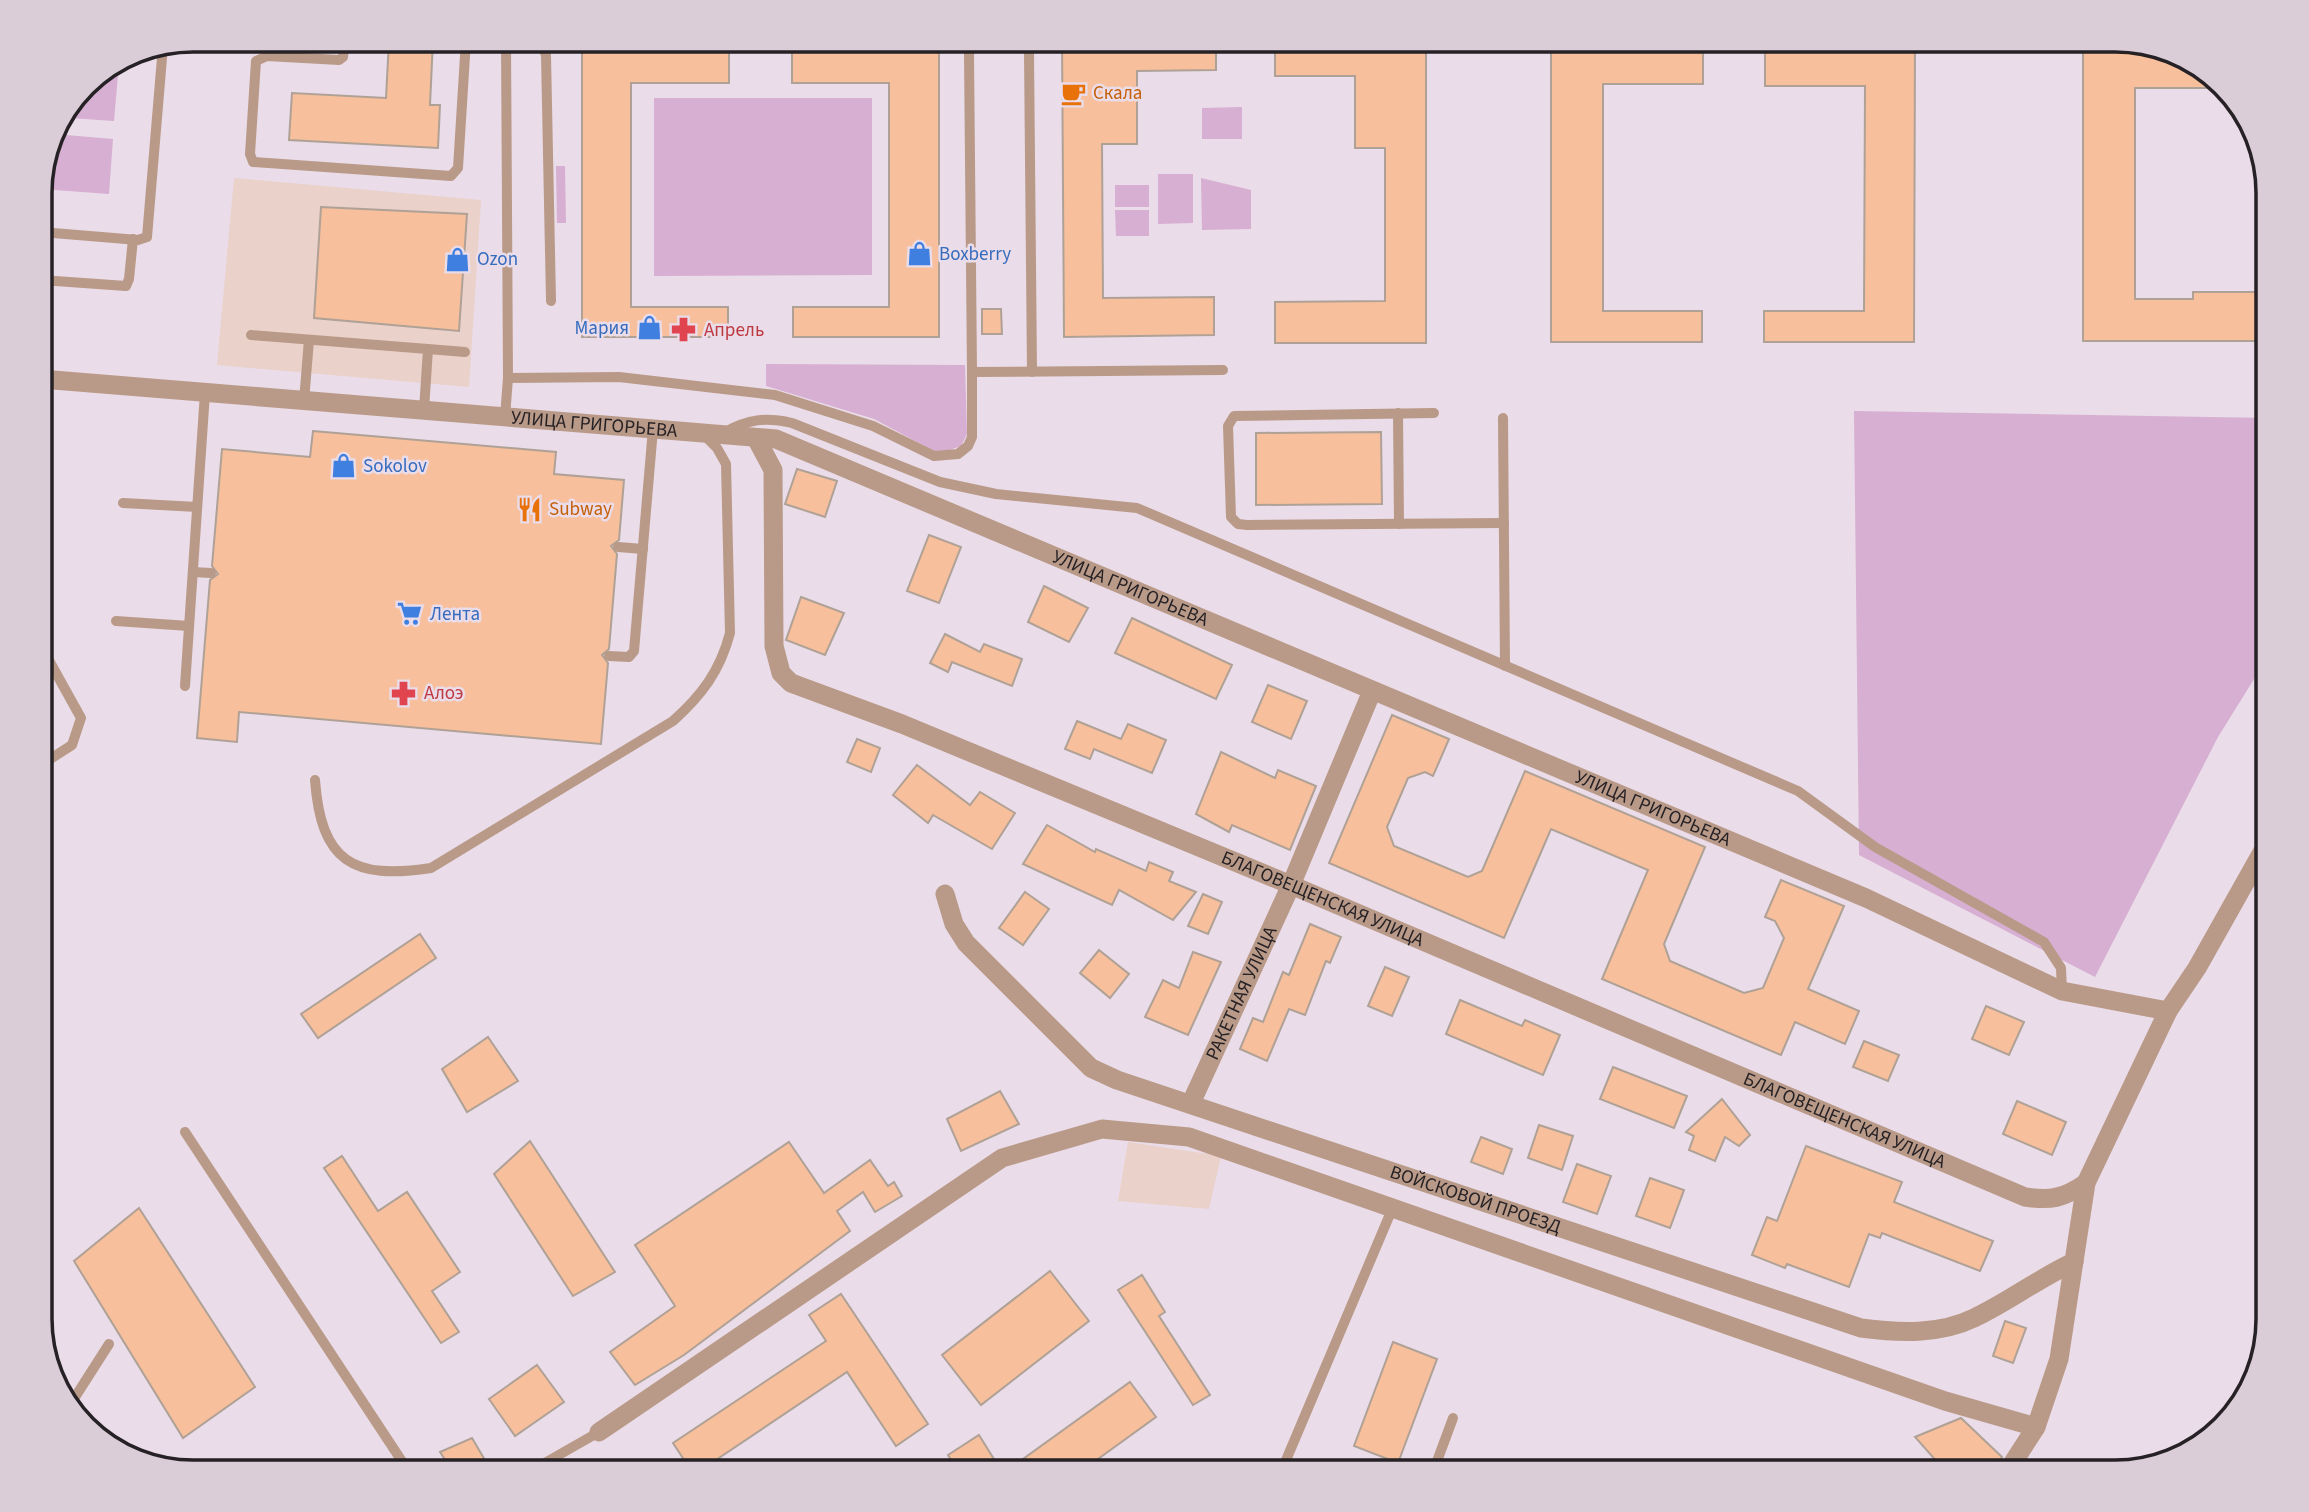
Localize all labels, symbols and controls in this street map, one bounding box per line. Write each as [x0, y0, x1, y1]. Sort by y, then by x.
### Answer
cafe icon: Скала [1059, 79, 1087, 107]
place label: Скала [1093, 80, 1142, 107]
shop icon: Boxberry [905, 240, 933, 268]
place label: Boxberry [939, 241, 1011, 268]
shop icon: Ozon [443, 245, 471, 273]
place label: Ozon [477, 246, 518, 273]
shop icon: Мария [635, 314, 663, 342]
place label: Мария [575, 315, 629, 342]
pharmacy icon: Апрель [670, 316, 698, 344]
place label: Апрель [704, 317, 764, 344]
street label: УЛИЦА ГРИГОРЬЕВА [510, 404, 679, 444]
shop icon: Sokolov [329, 452, 357, 480]
place label: Sokolov [363, 453, 427, 480]
restaurant icon: Subway [515, 495, 543, 523]
place label: Subway [549, 496, 612, 523]
street label: УЛИЦА ГРИГОРЬЕВА [1048, 543, 1213, 633]
supermarket icon: Лента [396, 600, 424, 628]
place label: Лента [430, 601, 480, 628]
pharmacy icon: Алоэ [390, 679, 418, 707]
place label: Алоэ [424, 680, 463, 707]
street label: УЛИЦА ГРИГОРЬЕВА [1571, 763, 1736, 853]
street label: БЛАГОВЕЩЕНСКАЯ УЛИЦА [1217, 844, 1429, 954]
street label: РАКЕТНАЯ УЛИЦА [1199, 921, 1284, 1064]
street label: БЛАГОВЕЩЕНСКАЯ УЛИЦА [1739, 1065, 1950, 1176]
street label: ВОЙСКОВОЙ ПРОЕЗД [1386, 1158, 1564, 1240]

